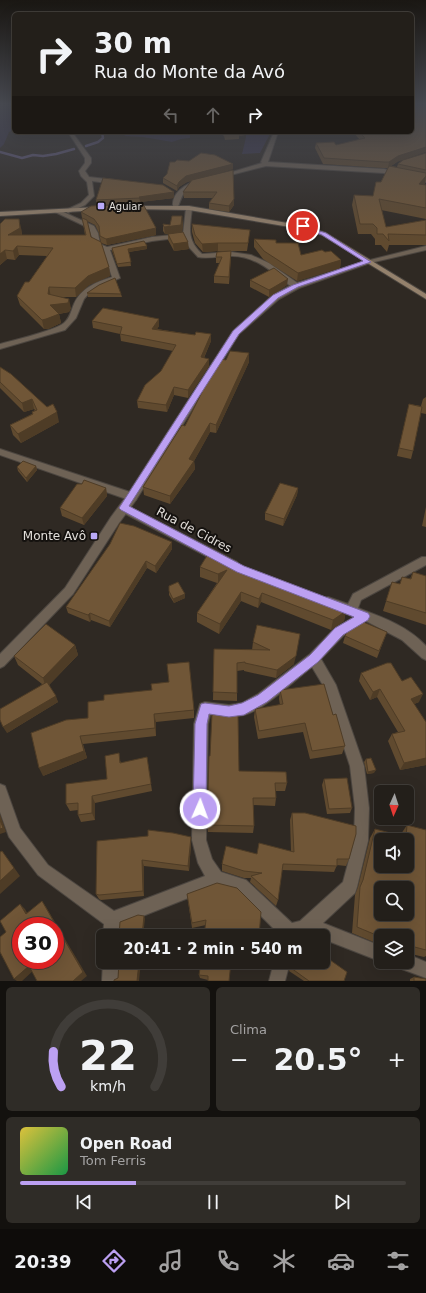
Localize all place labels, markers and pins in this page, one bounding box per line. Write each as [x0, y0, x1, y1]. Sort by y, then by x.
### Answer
marker: Aguiar [96, 201, 106, 211]
place label: Aguiar [109, 201, 142, 212]
pin [286, 209, 320, 243]
place label: Monte Avô [23, 529, 86, 543]
marker: Monte Avô [89, 531, 99, 541]

